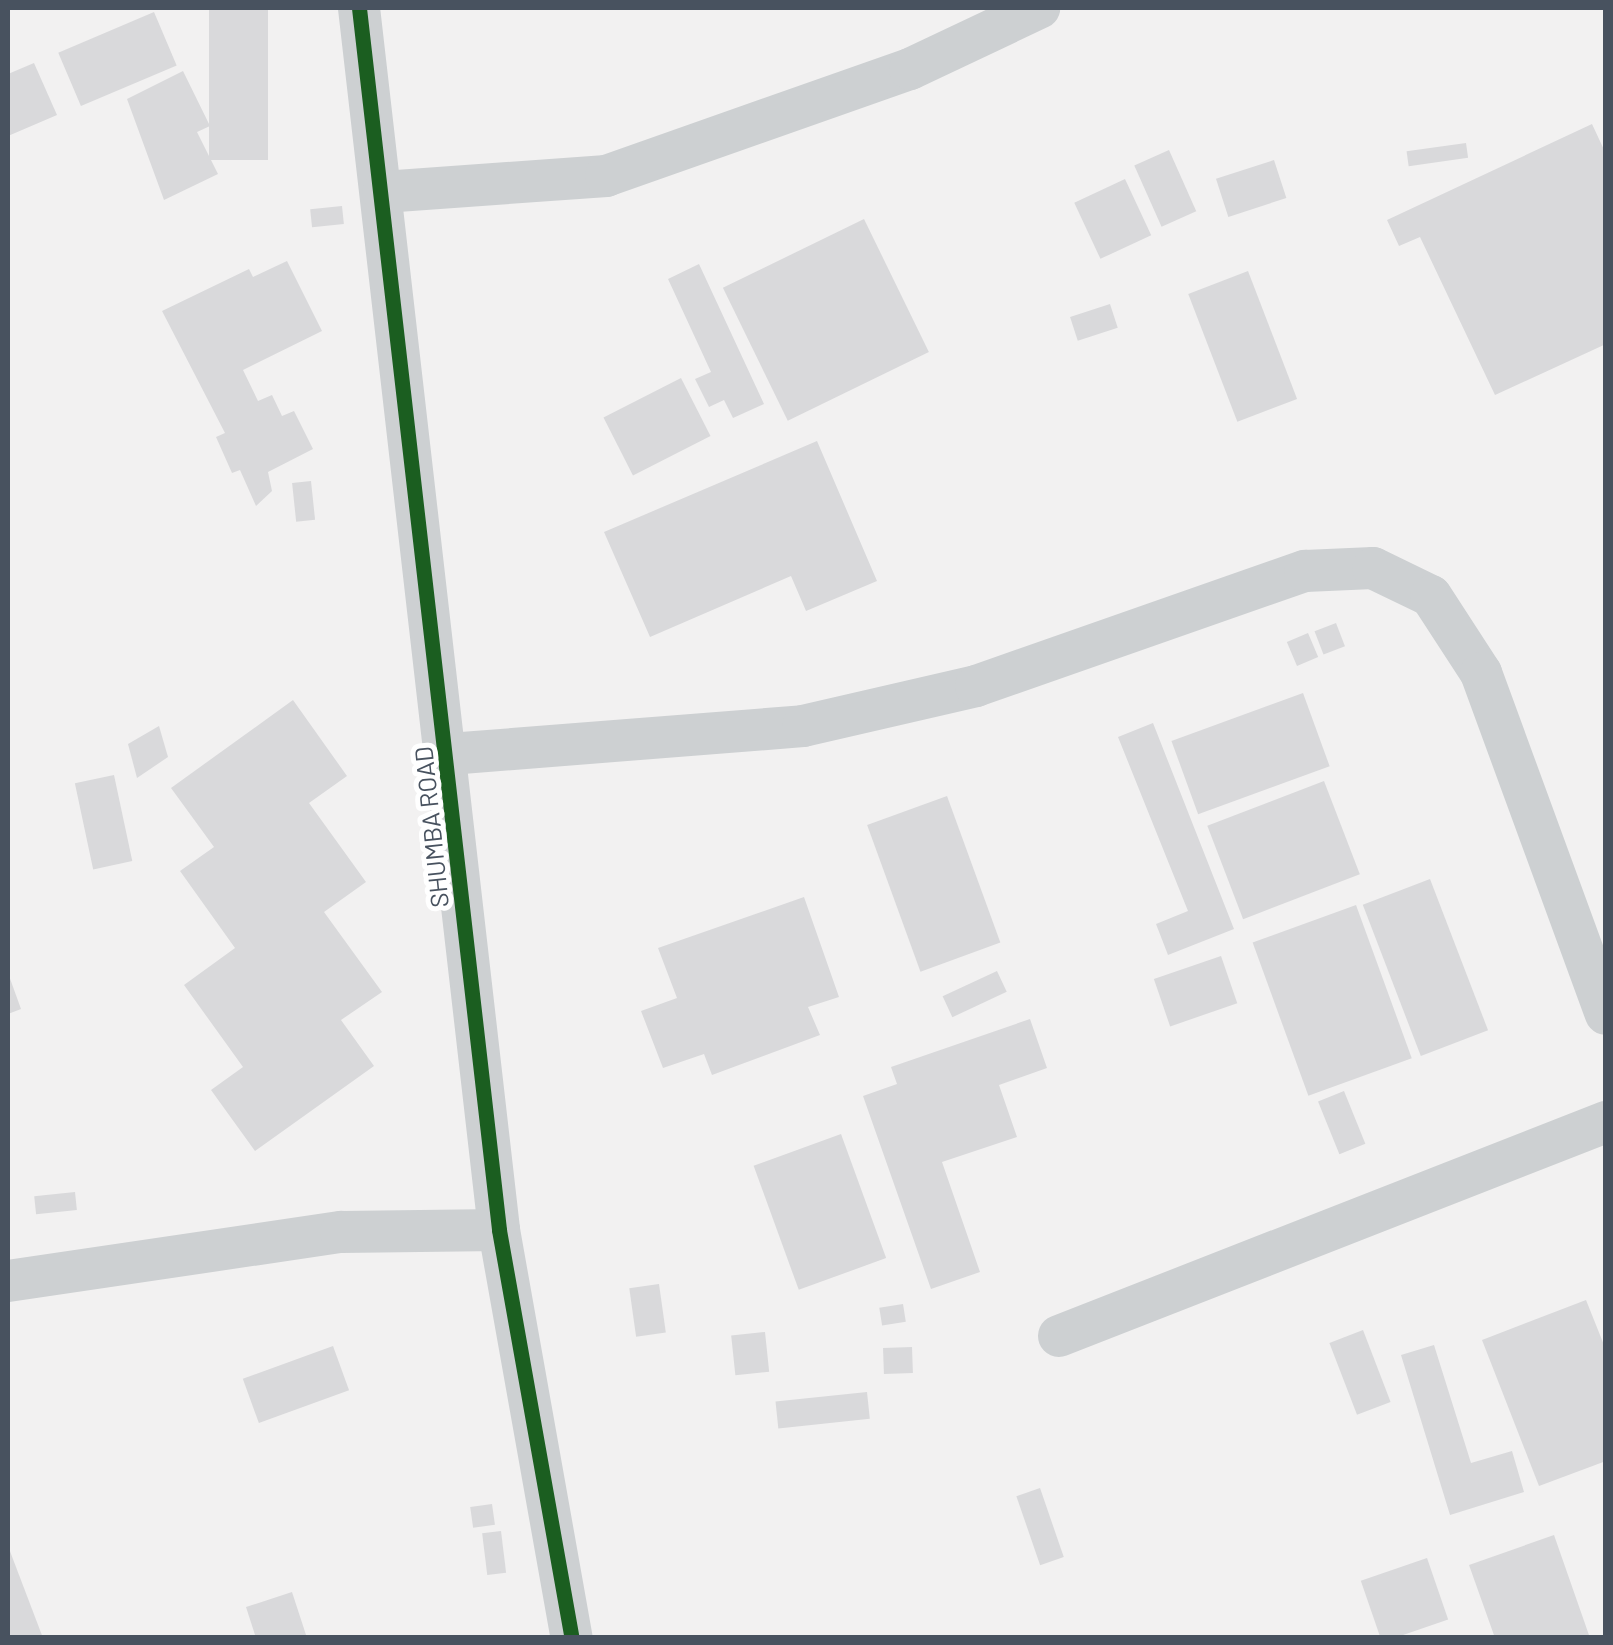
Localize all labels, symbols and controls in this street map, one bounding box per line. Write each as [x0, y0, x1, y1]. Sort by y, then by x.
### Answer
street label: SHUMBA ROAD [408, 745, 454, 909]

